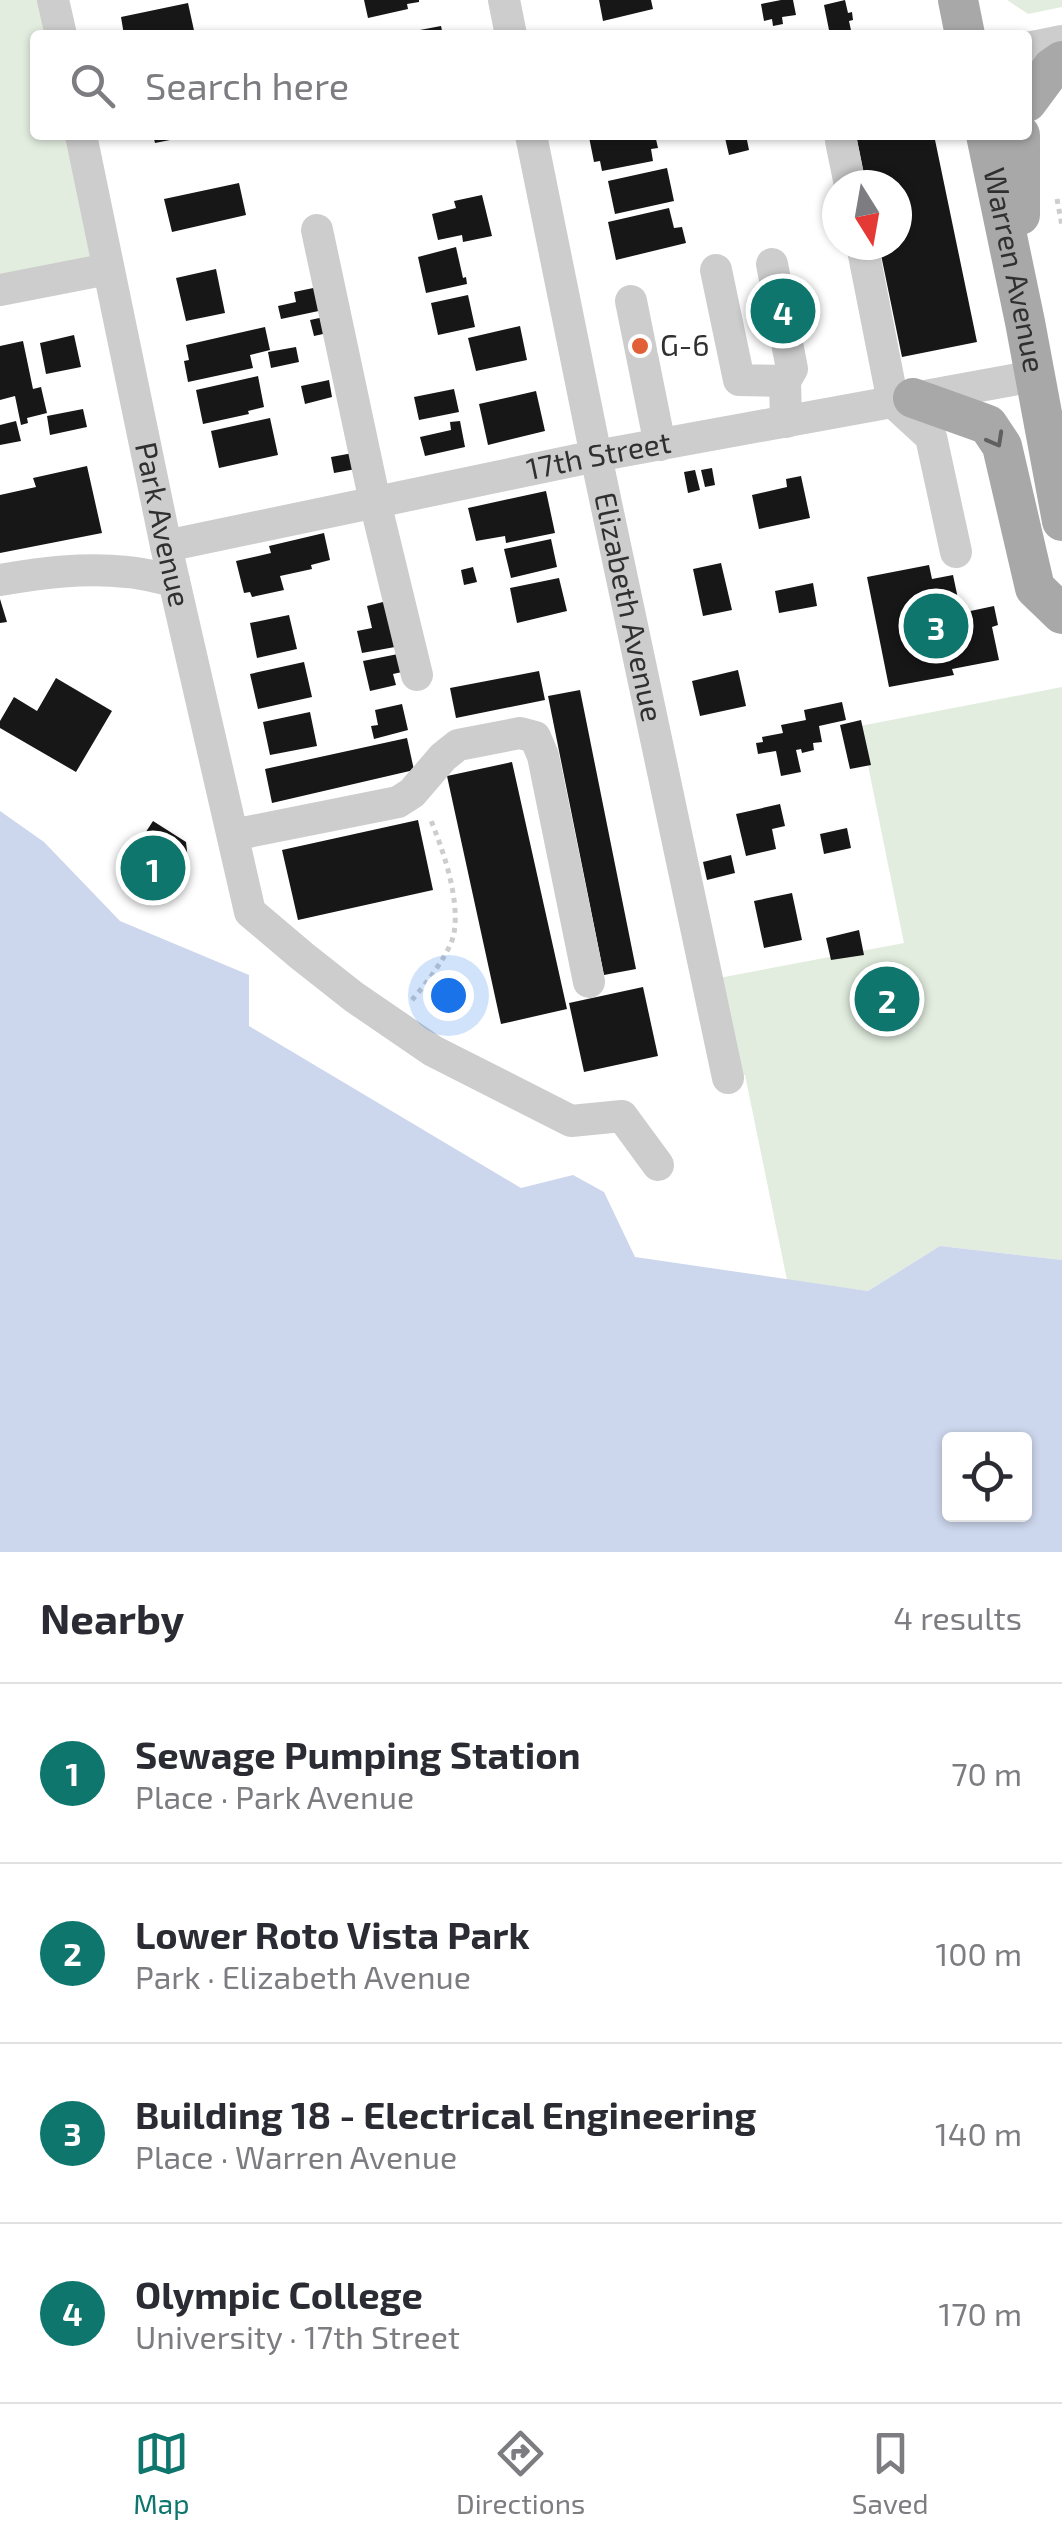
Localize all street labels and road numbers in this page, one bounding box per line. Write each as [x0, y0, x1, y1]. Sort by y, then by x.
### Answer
street label: Warren Avenue [977, 164, 1054, 375]
street label: 17th Street [523, 423, 673, 486]
street label: Park Avenue [129, 439, 199, 610]
street label: Elizabeth Avenue [588, 489, 672, 725]

